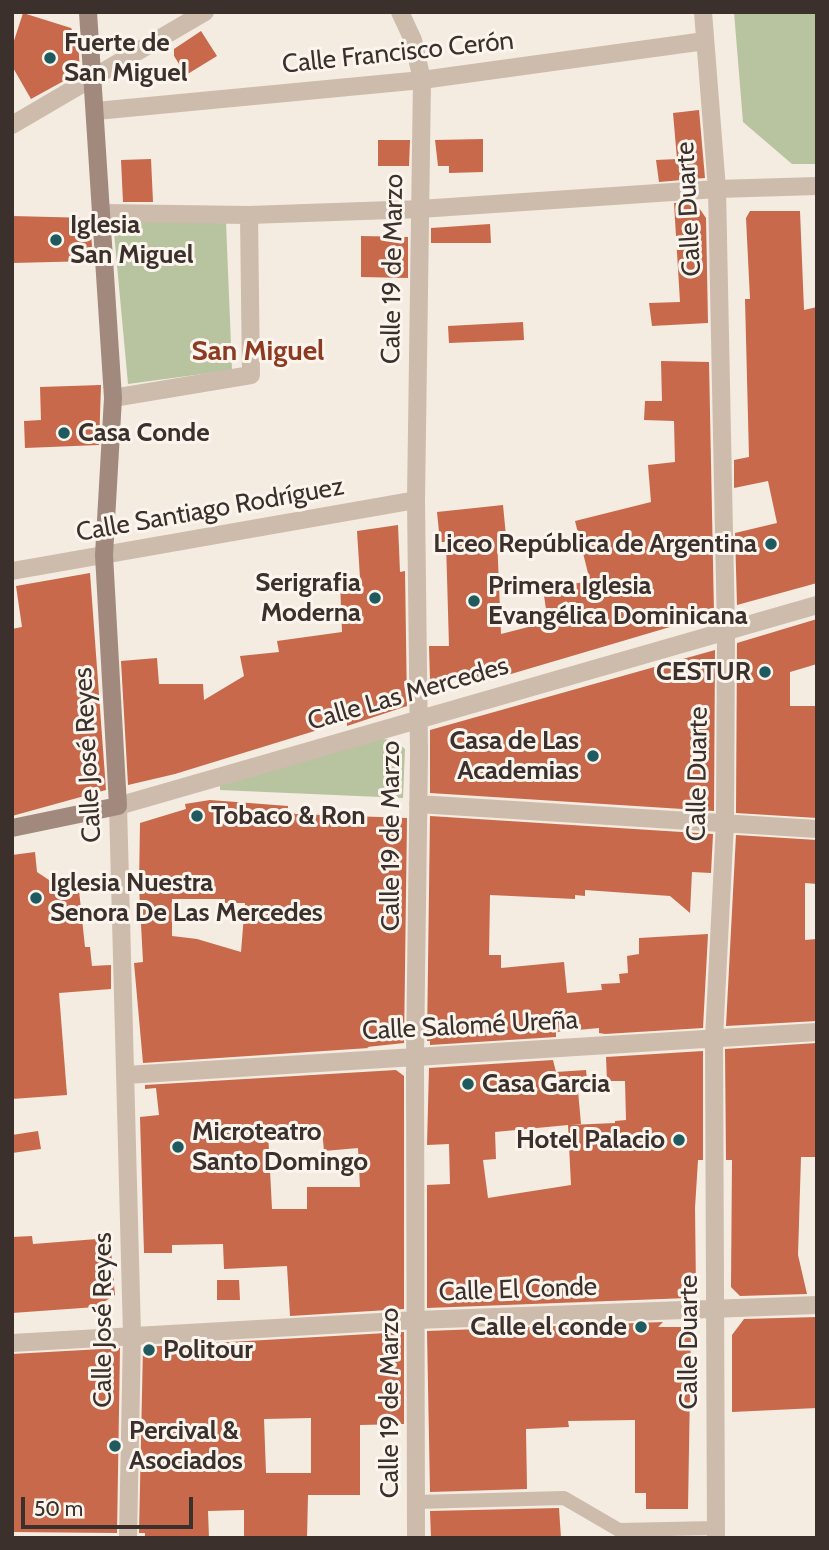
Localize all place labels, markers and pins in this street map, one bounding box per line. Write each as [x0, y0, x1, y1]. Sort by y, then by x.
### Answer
place label: Fuerte de San Miguel [64, 27, 187, 88]
marker: Fuerte de San Miguel [42, 50, 58, 66]
place label: Iglesia San Miguel [70, 209, 193, 270]
marker: Iglesia San Miguel [48, 232, 64, 248]
place label: Casa Conde [78, 417, 210, 449]
marker: Casa Conde [56, 425, 72, 441]
place label: Liceo República de Argentina [433, 528, 757, 560]
marker: Liceo República de Argentina [763, 536, 779, 552]
place label: Serigrafia Moderna [255, 567, 361, 628]
place label: Primera Iglesia Evangélica Dominicana [488, 570, 748, 632]
marker: Serigrafia Moderna [367, 590, 383, 606]
marker: Primera Iglesia Evangélica Dominicana [466, 593, 482, 609]
place label: CESTUR [656, 656, 751, 688]
marker: CESTUR [757, 664, 773, 680]
place label: Casa de Las Academias [449, 725, 579, 786]
marker: Casa de Las Academias [585, 748, 601, 764]
place label: Tobaco & Ron [211, 800, 366, 832]
marker: Tobaco & Ron [189, 808, 205, 824]
place label: Iglesia Nuestra Senora De Las Mercedes [50, 867, 323, 928]
marker: Iglesia Nuestra Senora De Las Mercedes [28, 890, 44, 906]
place label: Casa Garcia [482, 1068, 610, 1100]
marker: Casa Garcia [460, 1076, 476, 1092]
place label: Microteatro Santo Domingo [192, 1116, 368, 1178]
place label: Hotel Palacio [516, 1124, 665, 1156]
marker: Hotel Palacio [671, 1132, 687, 1148]
marker: Microteatro Santo Domingo [170, 1139, 186, 1155]
place label: Calle el conde [470, 1311, 627, 1343]
marker: Calle el conde [633, 1319, 649, 1335]
place label: Politour [163, 1334, 253, 1366]
marker: Politour [141, 1342, 157, 1358]
place label: Percival & Asociados [129, 1415, 243, 1476]
marker: Percival & Asociados [107, 1438, 123, 1454]

